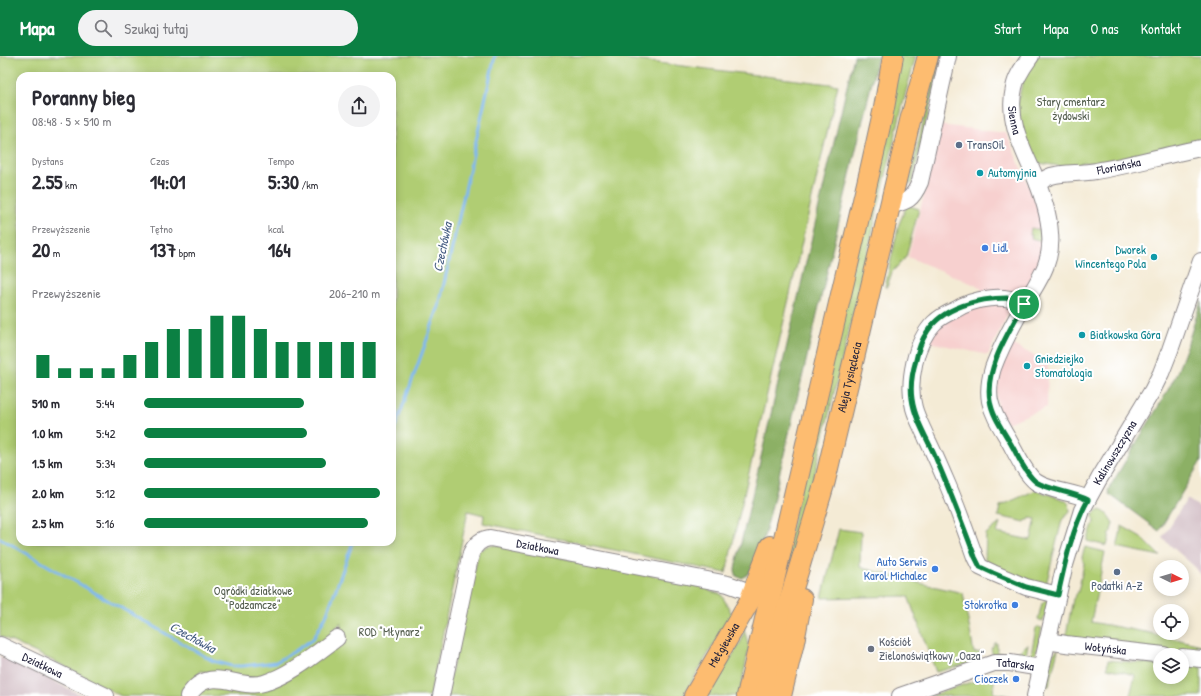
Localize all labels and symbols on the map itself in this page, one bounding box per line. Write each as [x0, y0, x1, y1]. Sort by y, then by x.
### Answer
park label: Stary cmentarz żydowski [1037, 93, 1105, 124]
street label: Sienna [1004, 106, 1026, 137]
place label: TransOil [967, 136, 1005, 153]
marker: TransOil [954, 140, 964, 150]
street label: Floriańska [1095, 153, 1143, 179]
place label: Automyjnia [988, 164, 1037, 181]
marker: Automyjnia [975, 168, 985, 178]
water label: Czechówka [428, 219, 456, 273]
place label: Lidl [993, 239, 1009, 256]
place label: Dworek Wincentego Pola [1075, 241, 1146, 272]
marker: Lidl [980, 243, 990, 253]
marker: Dworek Wincentego Pola [1149, 252, 1159, 262]
pin [1007, 287, 1041, 321]
place label: Białkowska Góra [1090, 326, 1161, 343]
marker: Białkowska Góra [1077, 330, 1087, 340]
street label: Aleja Tysiąclecia [833, 340, 866, 414]
place label: Gniedziejko Stomatologia [1035, 350, 1092, 381]
marker: Gniedziejko Stomatologia [1022, 361, 1032, 371]
street label: Kalinowszczyzna [1088, 417, 1141, 488]
street label: Działkowa [515, 534, 561, 559]
place label: Auto Serwis Karol Michalec [864, 553, 927, 584]
north arrow [1153, 560, 1189, 596]
marker: Auto Serwis Karol Michalec [930, 564, 940, 574]
marker: Podatki A-Z [1112, 567, 1122, 577]
place label: Podatki A-Z [1091, 577, 1143, 594]
park label: Ogródki działkowe "Podzamcze" [214, 582, 292, 613]
place label: Stokrotka [964, 596, 1007, 613]
marker: Stokrotka [1010, 600, 1020, 610]
water label: Czechówka [167, 617, 221, 658]
street label: Mełgiewska [704, 619, 743, 670]
park label: ROD "Młynarz" [359, 623, 423, 640]
place label: Kościół Zielonoświątkowy „Oaza” [879, 633, 985, 664]
street label: Wołyńska [1084, 637, 1127, 659]
marker: Kościół Zielonoświątkowy „Oaza” [866, 644, 876, 654]
street label: Działkowa [20, 648, 66, 682]
street label: Tatarska [996, 654, 1036, 675]
place label: Cioczek [974, 670, 1008, 687]
marker: Cioczek [1011, 674, 1021, 684]

